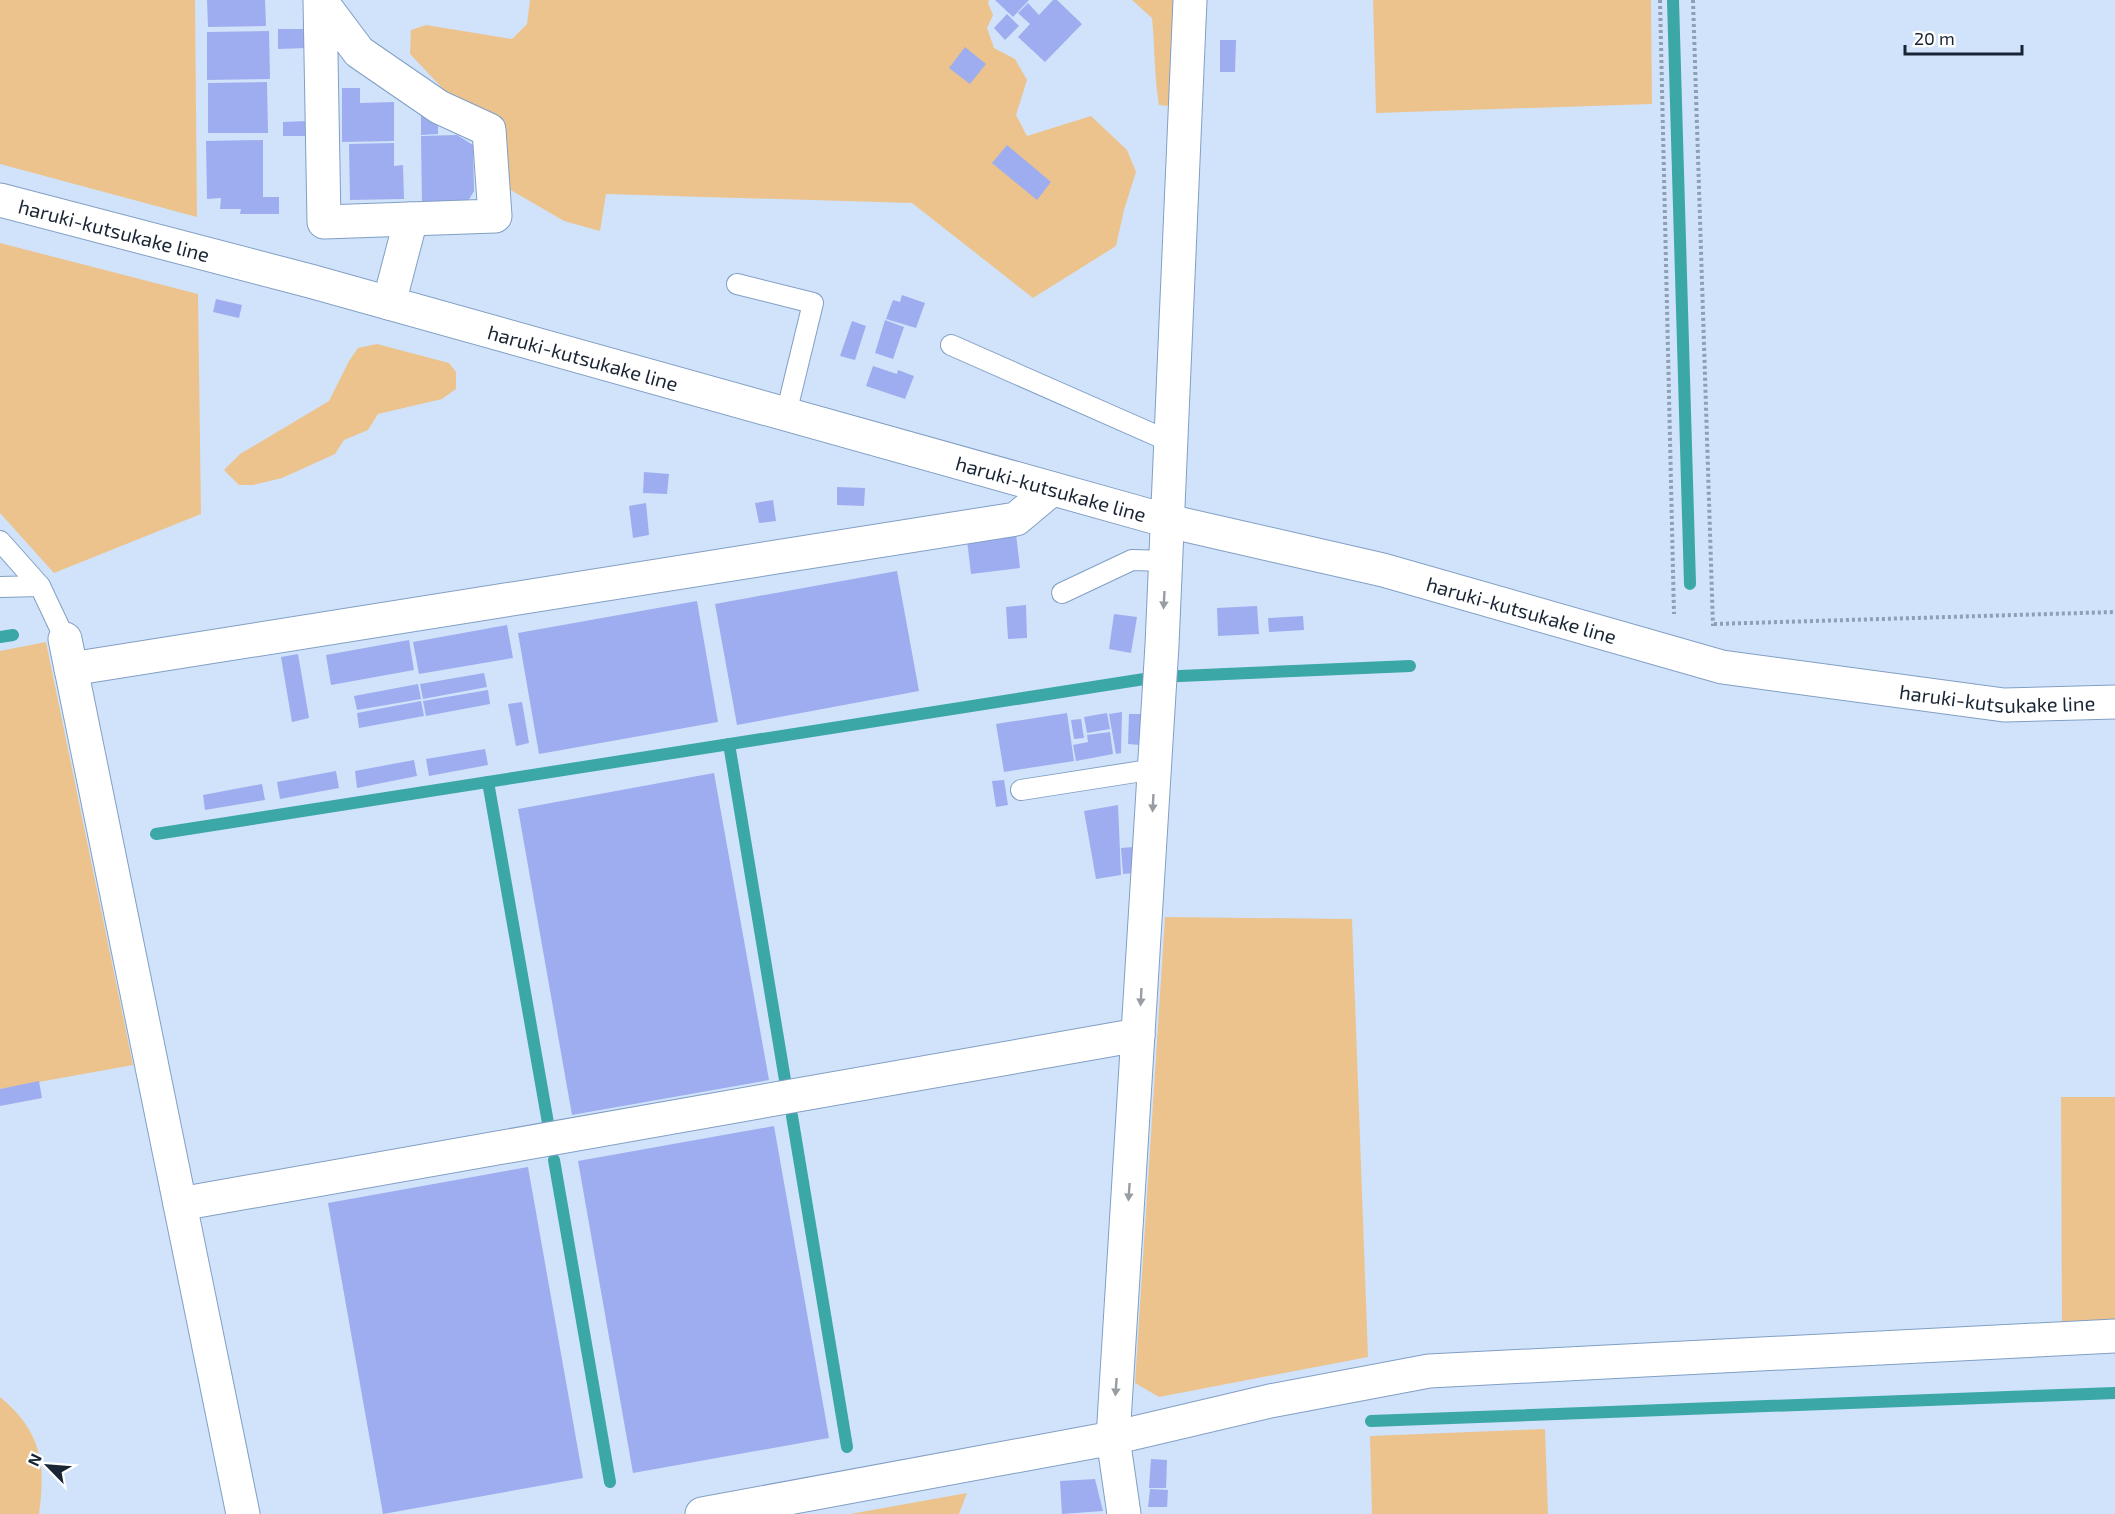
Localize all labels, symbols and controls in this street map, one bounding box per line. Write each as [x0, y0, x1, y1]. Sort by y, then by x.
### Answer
scale bar [1905, 18, 2022, 56]
text: 20 m [1914, 27, 1955, 49]
street label: haruki-kutsukake line [16, 193, 212, 266]
street label: haruki-kutsukake line [485, 319, 681, 395]
street label: haruki-kutsukake line [953, 450, 1149, 526]
street label: haruki-kutsukake line [1424, 571, 1619, 648]
one-way arrow [1159, 591, 1168, 610]
street label: haruki-kutsukake line [1898, 679, 2096, 717]
one-way arrow [1148, 793, 1157, 812]
one-way arrow [1136, 988, 1145, 1007]
one-way arrow [1124, 1182, 1133, 1201]
one-way arrow [1111, 1377, 1121, 1396]
north arrow [18, 1436, 78, 1496]
text: N [23, 1450, 45, 1469]

